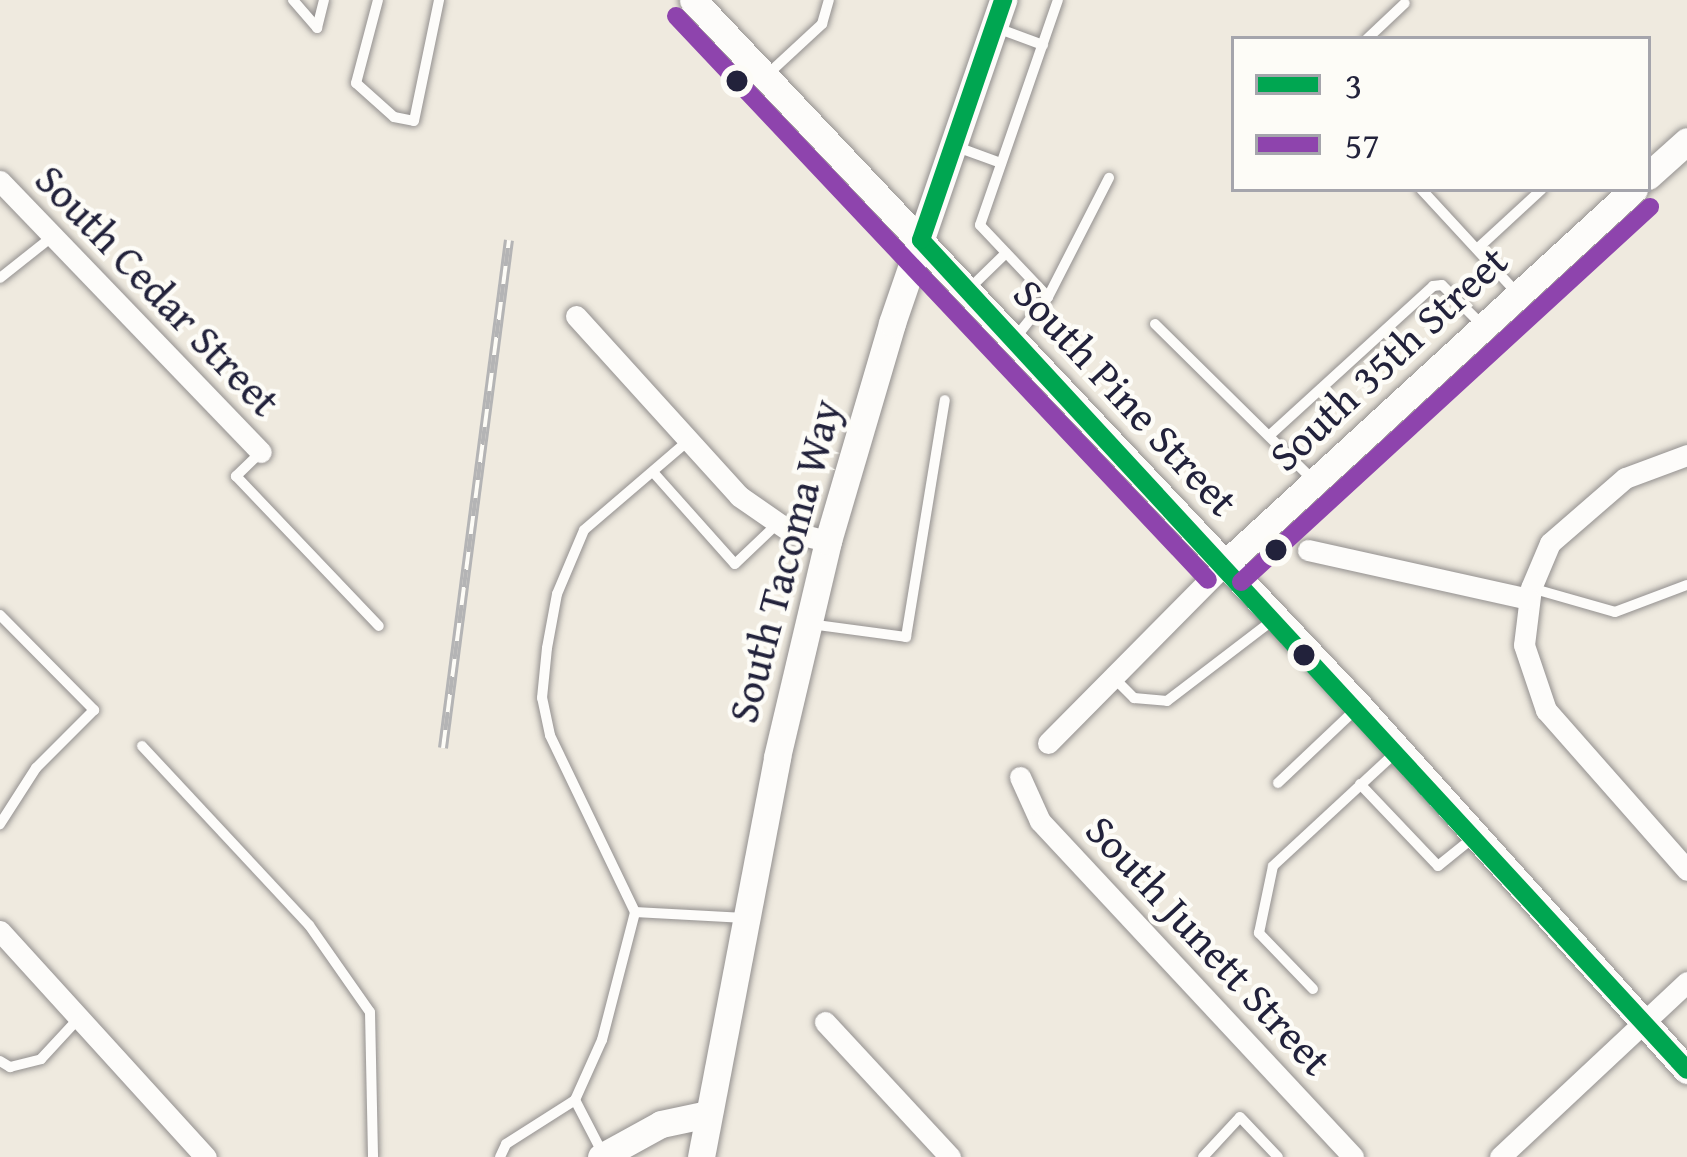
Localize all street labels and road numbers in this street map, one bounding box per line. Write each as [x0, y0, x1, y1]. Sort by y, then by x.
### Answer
street label: South Cedar Street [25, 154, 291, 426]
street label: South 35th Street [1259, 235, 1517, 481]
street label: South Pine Street [1003, 268, 1249, 526]
street label: South Tacoma Way [717, 394, 851, 728]
street label: South Junett Street [1076, 805, 1342, 1085]

